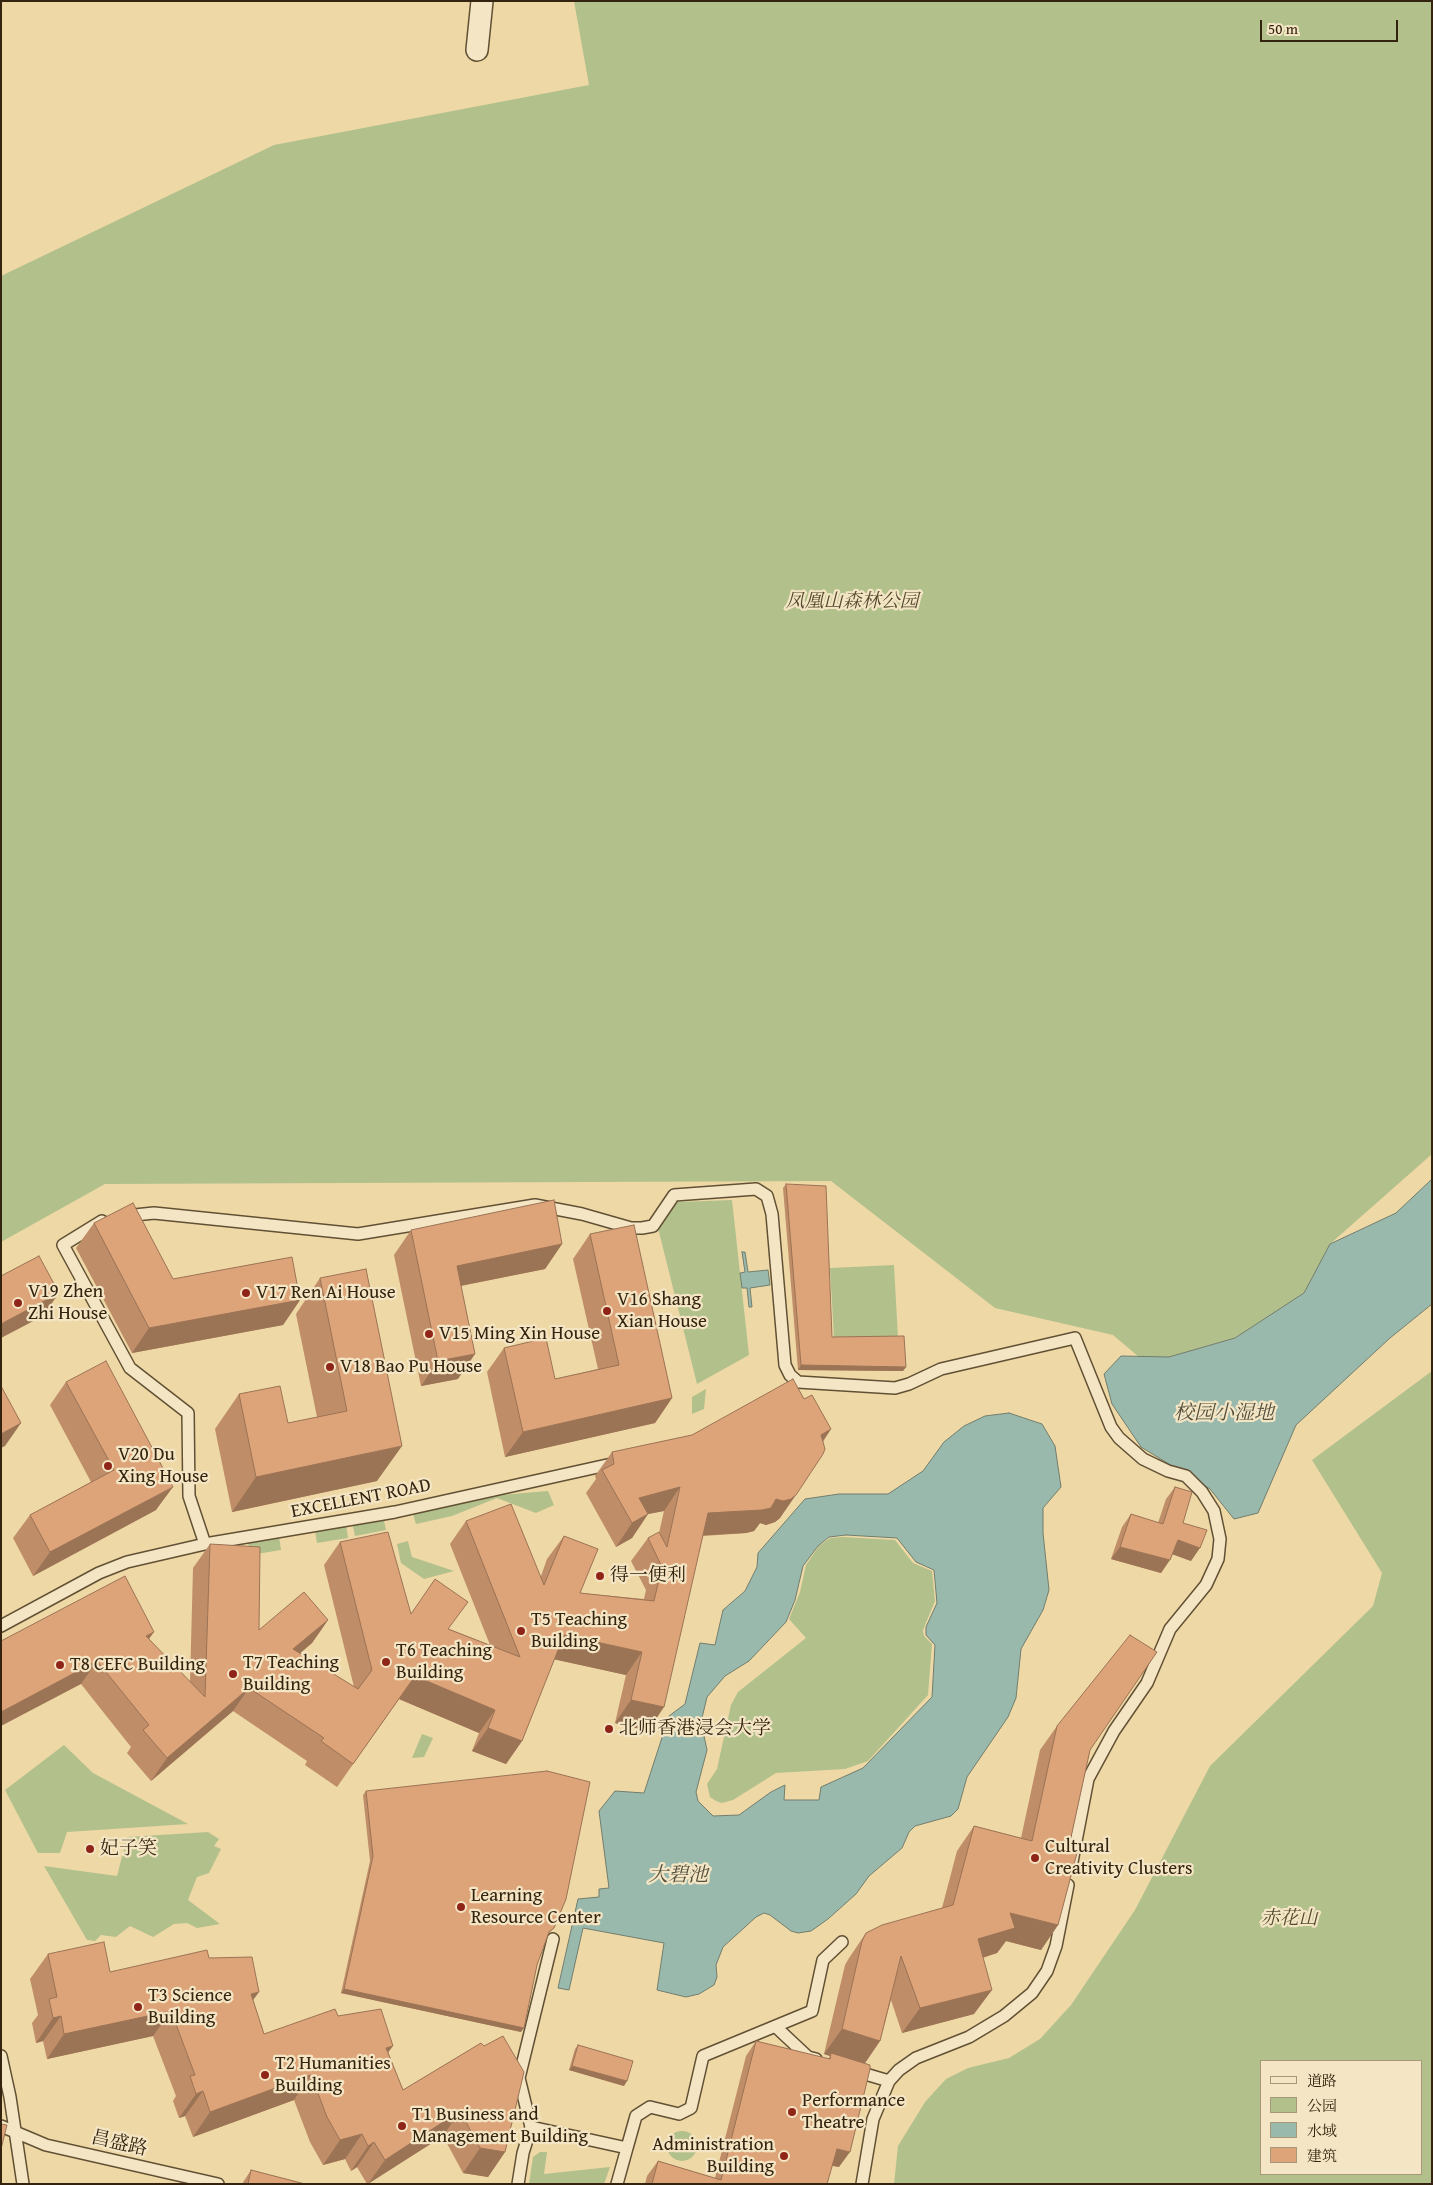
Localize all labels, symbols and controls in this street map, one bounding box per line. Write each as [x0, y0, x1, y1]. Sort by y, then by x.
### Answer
scale bar [1263, 10, 1400, 42]
text: 50 m [1268, 18, 1298, 39]
park label: 凤凰山森林公园 [786, 591, 918, 613]
place label: V19 Zhen Zhi House [28, 1281, 107, 1325]
place label: V17 Ren Ai House [256, 1282, 396, 1304]
marker: V17 Ren Ai House [240, 1287, 252, 1299]
place label: V16 Shang Xian House [617, 1289, 707, 1333]
marker: V19 Zhen Zhi House [12, 1297, 24, 1309]
marker: V16 Shang Xian House [601, 1305, 613, 1317]
place label: V15 Ming Xin House [439, 1323, 600, 1345]
marker: V15 Ming Xin House [423, 1328, 435, 1340]
place label: V18 Bao Pu House [340, 1356, 482, 1378]
marker: V18 Bao Pu House [324, 1361, 336, 1373]
water label: 校园小湿地 [1174, 1402, 1274, 1426]
place label: V20 Du Xing House [118, 1444, 208, 1488]
marker: V20 Du Xing House [102, 1460, 114, 1472]
street label: EXCELLENT ROAD [289, 1474, 433, 1524]
place label: 得一便利 [610, 1565, 686, 1587]
marker: 得一便利 [594, 1570, 606, 1582]
place label: T5 Teaching Building [531, 1609, 627, 1653]
marker: T5 Teaching Building [515, 1625, 527, 1637]
place label: T6 Teaching Building [396, 1640, 492, 1684]
place label: T7 Teaching Building [243, 1652, 339, 1696]
place label: T8 CEFC Building [70, 1654, 205, 1676]
marker: T6 Teaching Building [380, 1656, 392, 1668]
marker: T8 CEFC Building [54, 1659, 66, 1671]
marker: T7 Teaching Building [227, 1668, 239, 1680]
place label: 北师香港浸会大学 [619, 1718, 771, 1740]
marker: 北师香港浸会大学 [603, 1723, 615, 1735]
place label: Cultural Creativity Clusters [1045, 1836, 1192, 1880]
place label: 妃子笑 [100, 1838, 157, 1860]
marker: 妃子笑 [84, 1843, 96, 1855]
marker: Cultural Creativity Clusters [1029, 1852, 1041, 1864]
water label: 大碧池 [648, 1864, 708, 1888]
place label: Learning Resource Center [471, 1885, 601, 1929]
marker: Learning Resource Center [455, 1901, 467, 1913]
park label: 赤花山 [1261, 1908, 1317, 1930]
place label: T3 Science Building [148, 1985, 232, 2029]
marker: T3 Science Building [132, 2001, 144, 2013]
place label: T2 Humanities Building [275, 2053, 391, 2097]
legend [1260, 2060, 1423, 2175]
marker: T2 Humanities Building [259, 2069, 271, 2081]
text: 道路 [1307, 2070, 1337, 2091]
place label: Performance Theatre [802, 2090, 905, 2134]
text: 公园 [1307, 2095, 1337, 2116]
place label: T1 Business and Management Building [412, 2104, 588, 2148]
marker: Performance Theatre [786, 2106, 798, 2118]
marker: T1 Business and Management Building [396, 2120, 408, 2132]
text: 水域 [1307, 2120, 1337, 2141]
street label: 昌盛路 [89, 2126, 149, 2162]
place label: Administration Building [652, 2134, 774, 2178]
text: 建筑 [1307, 2145, 1337, 2166]
marker: Administration Building [778, 2150, 790, 2162]

